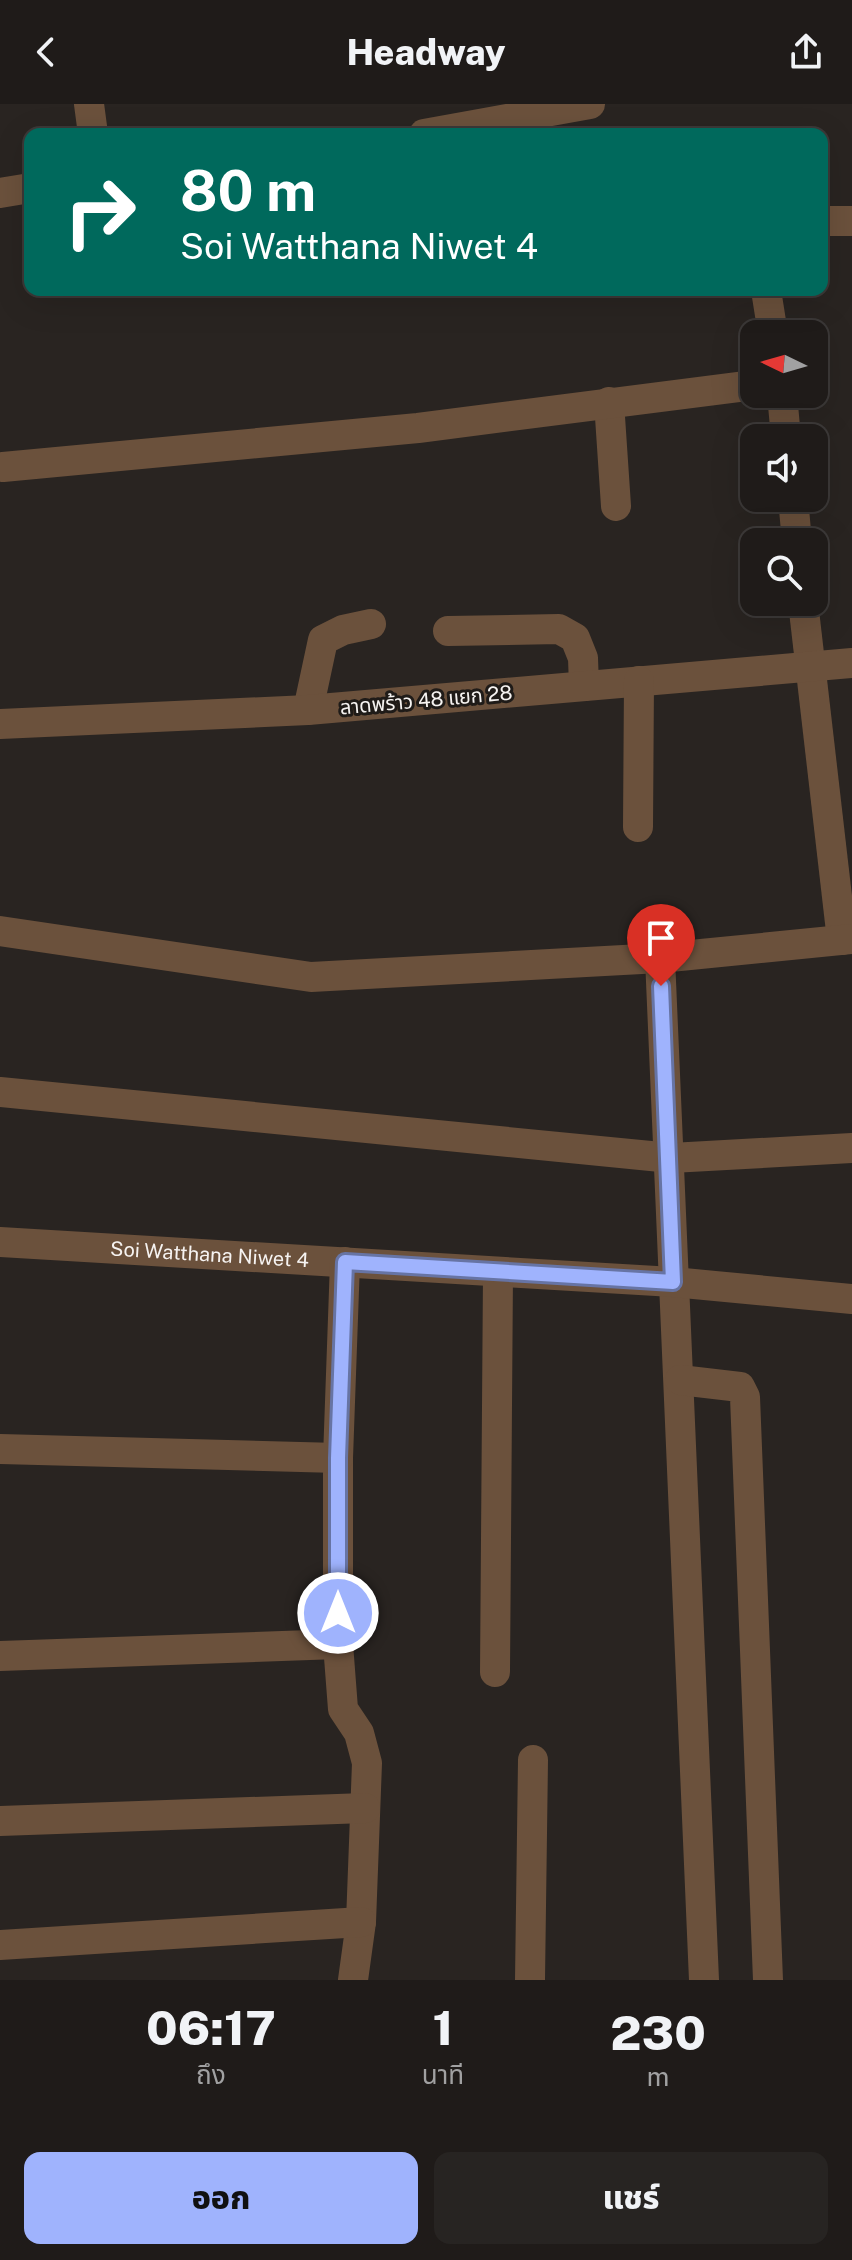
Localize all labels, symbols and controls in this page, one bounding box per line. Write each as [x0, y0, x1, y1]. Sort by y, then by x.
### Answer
icon: back [24, 30, 68, 74]
icon: share [784, 30, 828, 74]
text: Headway [346, 31, 506, 73]
text: 80 m [180, 158, 316, 224]
icon: right [48, 160, 152, 264]
text: Soi Watthana Niwet 4 [180, 225, 538, 267]
north arrow [740, 320, 828, 408]
map controls [740, 320, 828, 616]
button: sound [740, 424, 828, 512]
button: search [740, 528, 828, 616]
street label: ลาดพร้าว 48 แยก 28 [339, 681, 513, 719]
pin [627, 904, 695, 986]
icon: arrive [639, 916, 683, 960]
street label: Soi Watthana Niwet 4 [110, 1237, 310, 1272]
position arrow [296, 1571, 380, 1655]
text: 06:17 [146, 1999, 276, 2056]
text: 1 [433, 1999, 454, 2056]
text: 230 [610, 2004, 706, 2061]
text: ถึง [196, 2059, 226, 2090]
text: นาที [422, 2059, 464, 2090]
text: m [647, 2061, 669, 2092]
button: ออก [24, 2152, 418, 2244]
button: แชร์ [434, 2152, 828, 2244]

